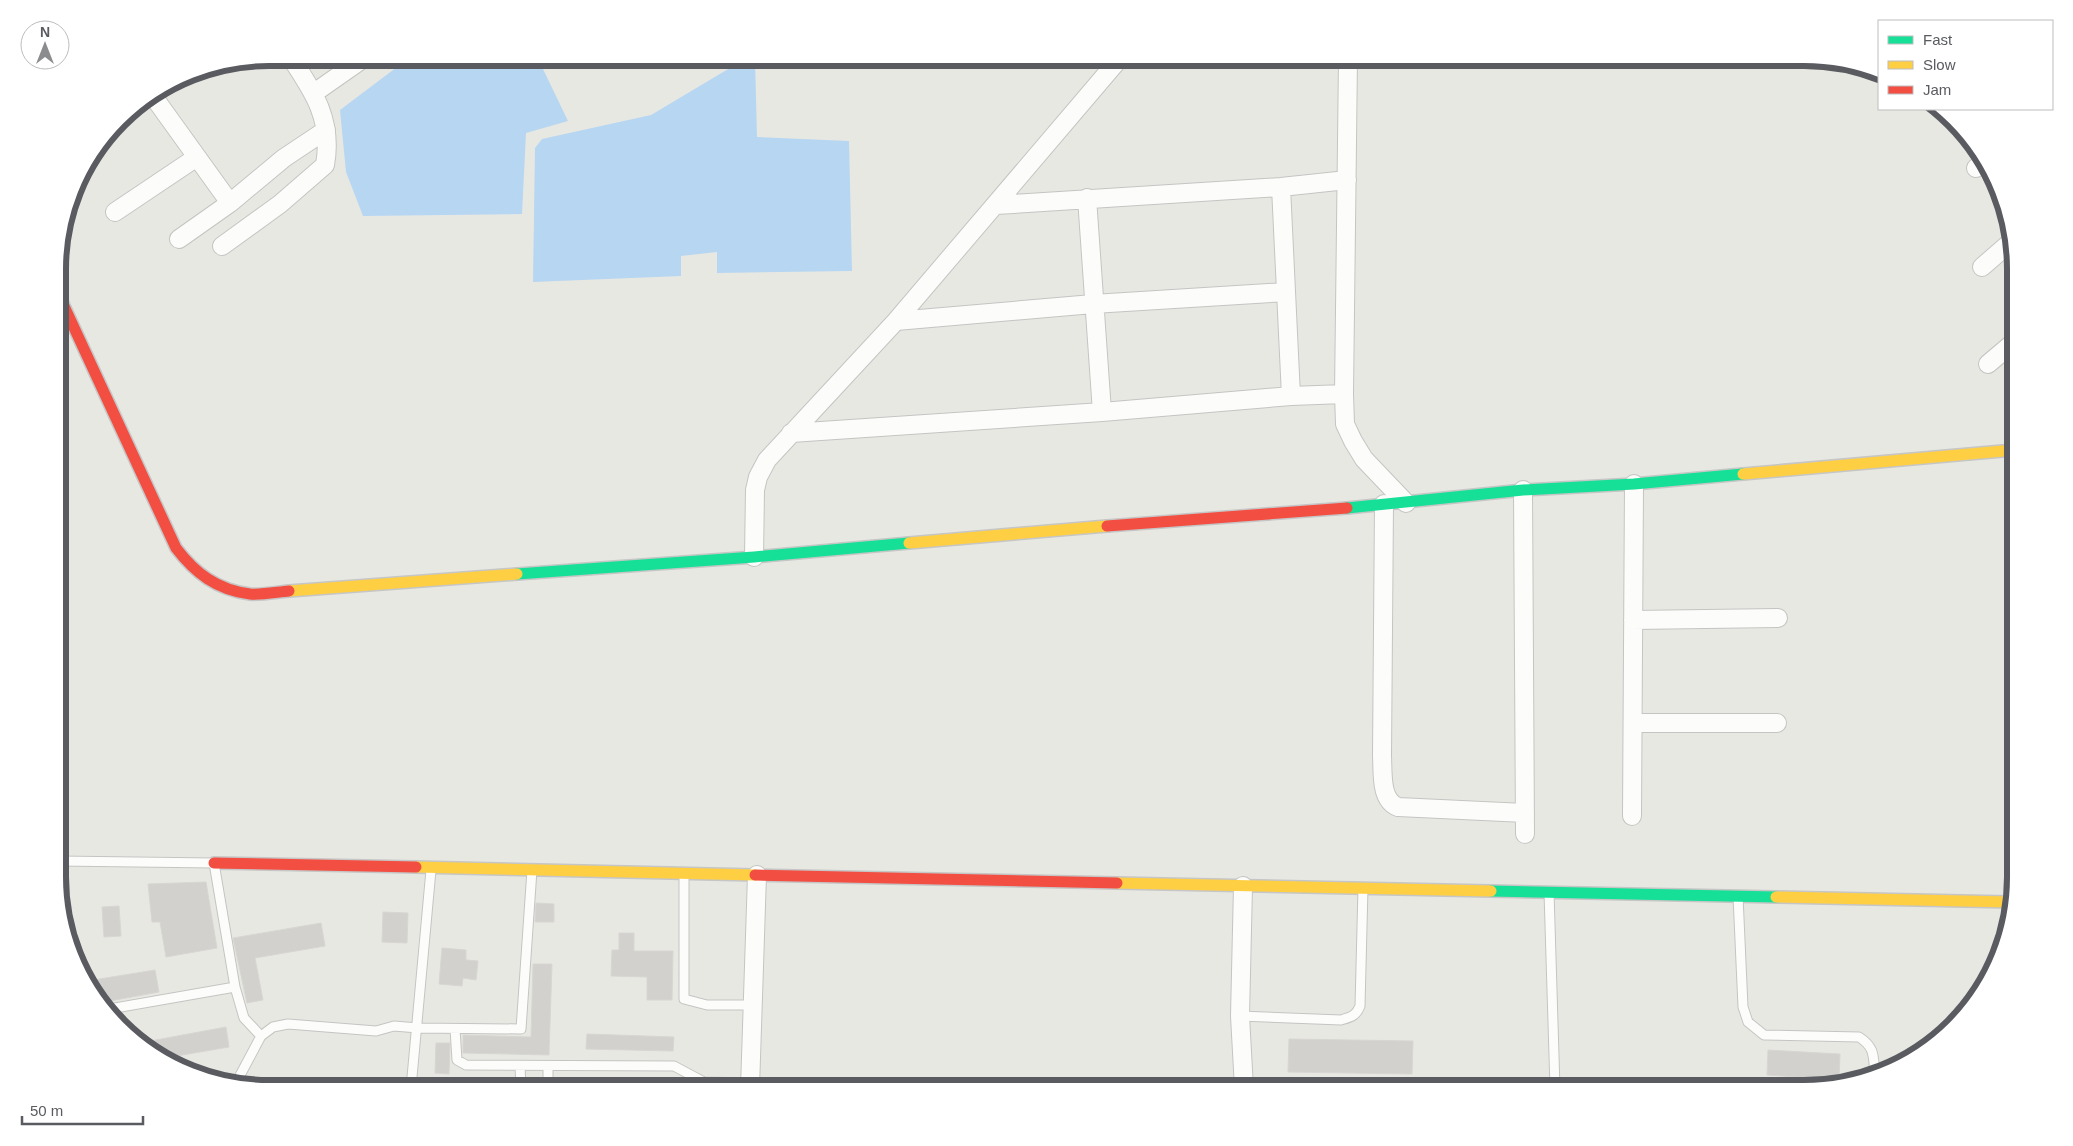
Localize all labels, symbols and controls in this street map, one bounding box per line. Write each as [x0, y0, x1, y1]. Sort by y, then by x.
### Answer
north arrow [20, 20, 70, 70]
legend [1878, 20, 2053, 110]
text: N [40, 24, 50, 40]
text: Fast [1923, 31, 1953, 48]
text: Slow [1923, 56, 1956, 73]
text: Jam [1923, 81, 1951, 98]
scale bar [22, 1094, 144, 1126]
text: 50 m [30, 1102, 63, 1119]

